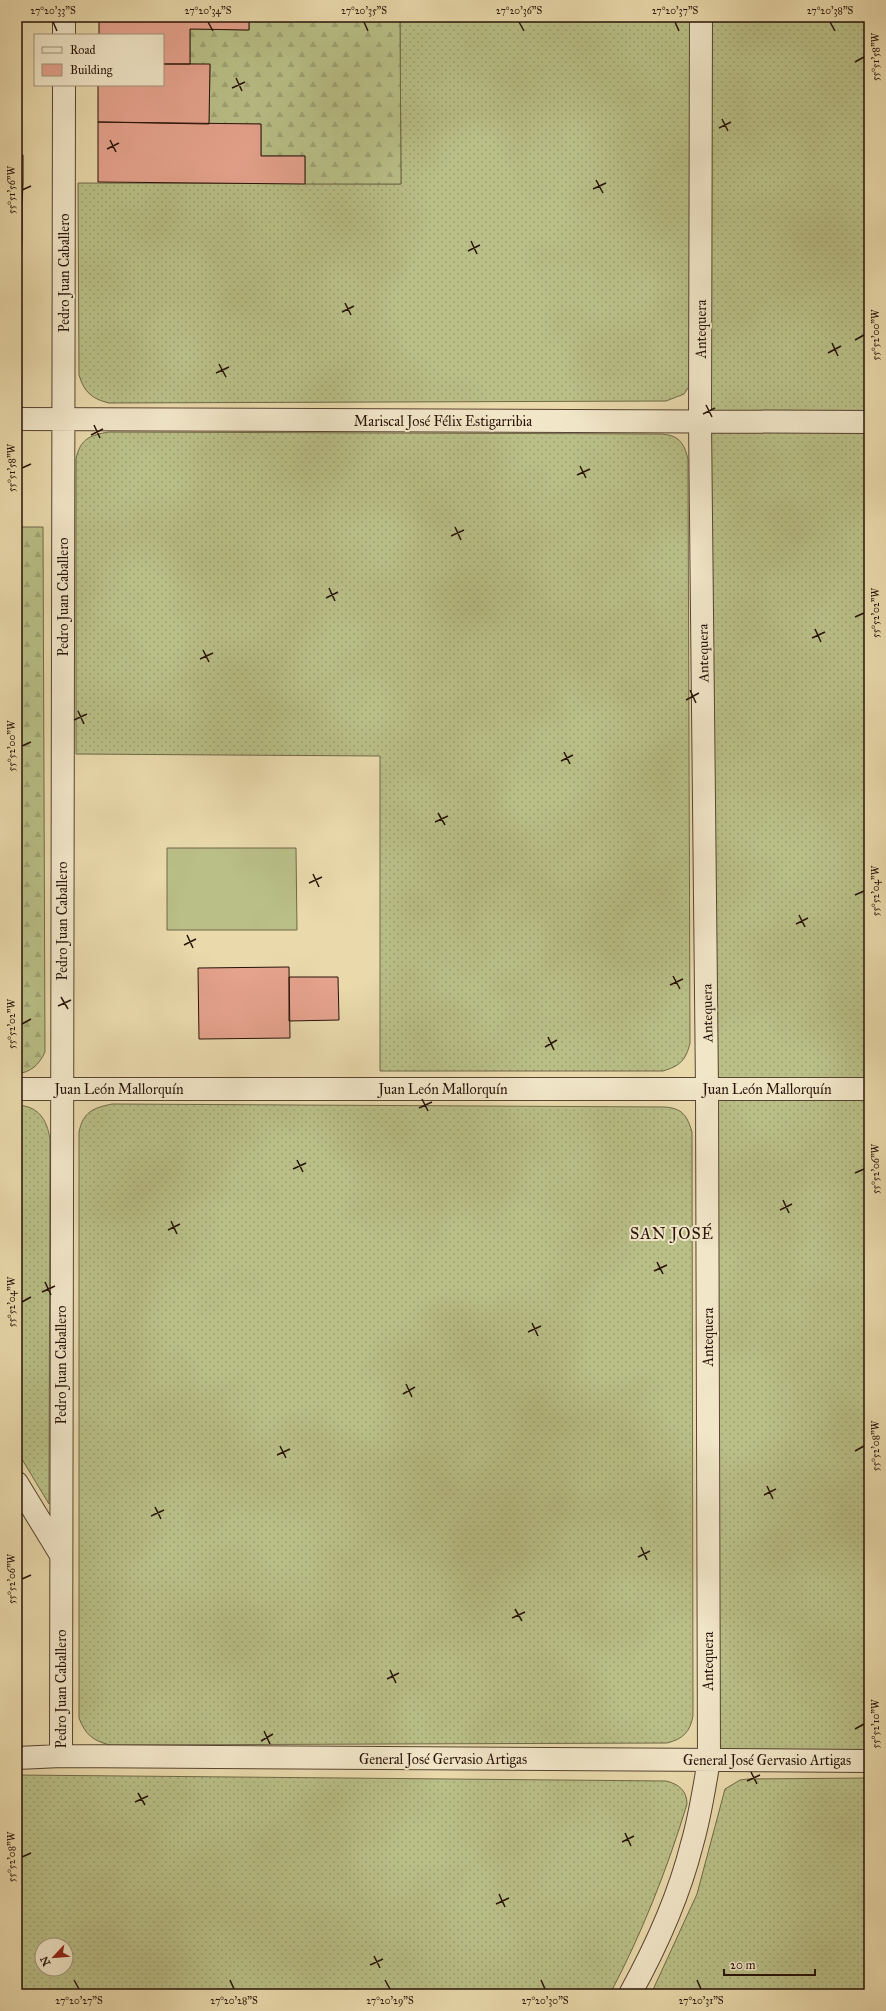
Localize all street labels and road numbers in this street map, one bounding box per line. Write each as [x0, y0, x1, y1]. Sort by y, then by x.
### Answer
street label: Pedro Juan Caballero [56, 213, 74, 333]
street label: Antequera [693, 299, 711, 359]
street label: Mariscal José Félix Estigarribia [354, 413, 532, 431]
street label: Pedro Juan Caballero [55, 537, 73, 657]
street label: Antequera [694, 623, 714, 684]
street label: Pedro Juan Caballero [54, 861, 72, 981]
street label: Antequera [698, 983, 718, 1044]
street label: Juan León Mallorquín [53, 1081, 184, 1099]
street label: Juan León Mallorquín [377, 1081, 508, 1099]
street label: Juan León Mallorquín [701, 1081, 832, 1099]
street label: Pedro Juan Caballero [53, 1305, 71, 1425]
street label: Antequera [700, 1307, 718, 1367]
street label: Pedro Juan Caballero [53, 1629, 71, 1749]
street label: Antequera [700, 1631, 718, 1691]
street label: General José Gervasio Artigas [359, 1751, 527, 1769]
street label: General José Gervasio Artigas [683, 1752, 851, 1770]

